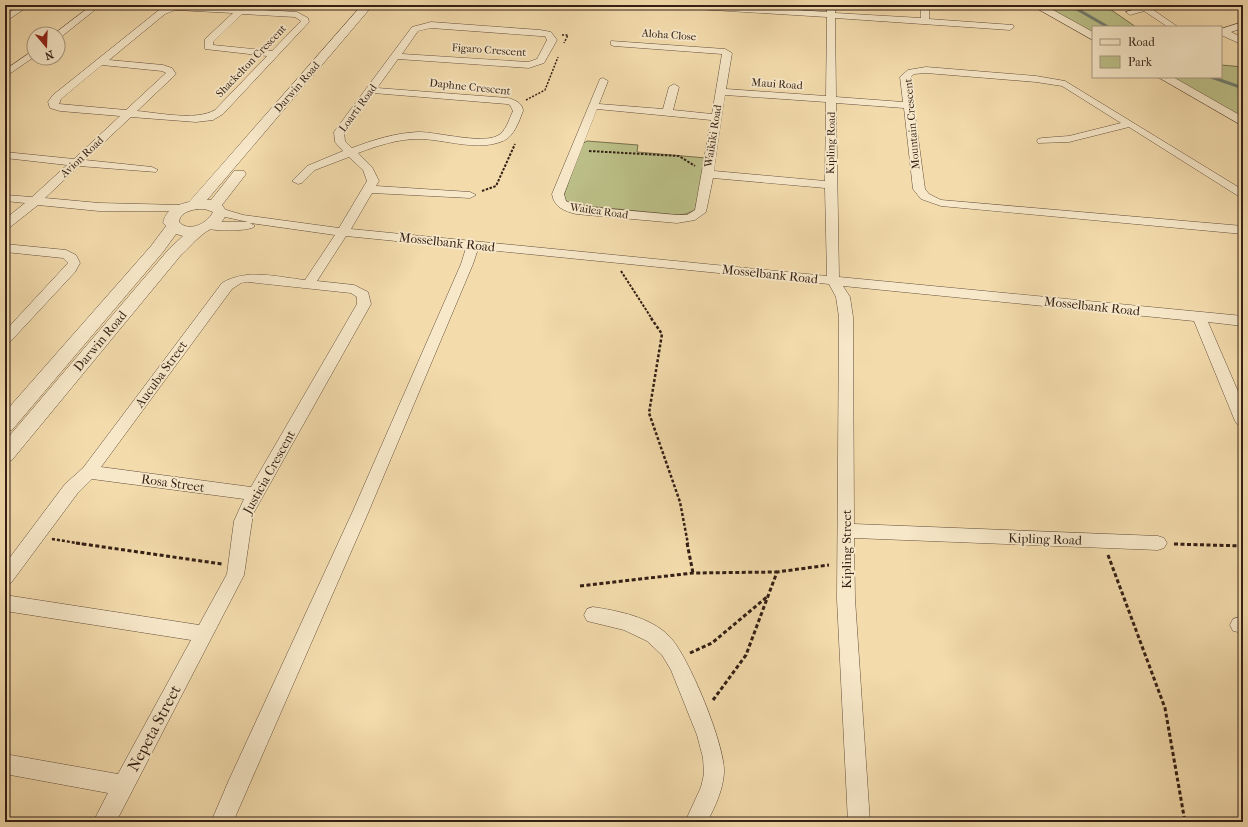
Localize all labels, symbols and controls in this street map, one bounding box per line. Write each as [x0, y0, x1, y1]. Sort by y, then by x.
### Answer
street label: Shackelton Crescent [213, 22, 289, 100]
north arrow [26, 26, 66, 66]
legend [1092, 26, 1222, 78]
street label: Aloha Close [640, 27, 697, 43]
text: Road [1128, 35, 1155, 49]
street label: Figaro Crescent [451, 41, 527, 59]
text: N [42, 47, 55, 63]
text: Park [1128, 55, 1153, 69]
street label: Darwin Road [271, 58, 323, 115]
street label: Daphne Crescent [429, 76, 511, 98]
street label: Maui Road [751, 76, 804, 92]
street label: Mountain Crescent [902, 78, 922, 170]
street label: Loarti Road [336, 81, 380, 135]
street label: Waikiki Road [701, 103, 725, 169]
street label: Kipling Road [824, 111, 838, 174]
street label: Avion Road [57, 133, 107, 181]
street label: Wailea Road [568, 200, 630, 222]
street label: Mosselbank Road [398, 229, 497, 255]
street label: Mosselbank Road [721, 261, 820, 287]
street label: Mosselbank Road [1043, 293, 1142, 319]
street label: Darwin Road [70, 307, 130, 374]
street label: Aucuba Street [131, 338, 190, 411]
street label: Justicia Crescent [239, 427, 298, 517]
street label: Rosa Street [140, 471, 206, 495]
street label: Kipling Street [839, 509, 854, 589]
street label: Kipling Road [1008, 530, 1083, 548]
street label: Nepeta Street [123, 681, 185, 774]

